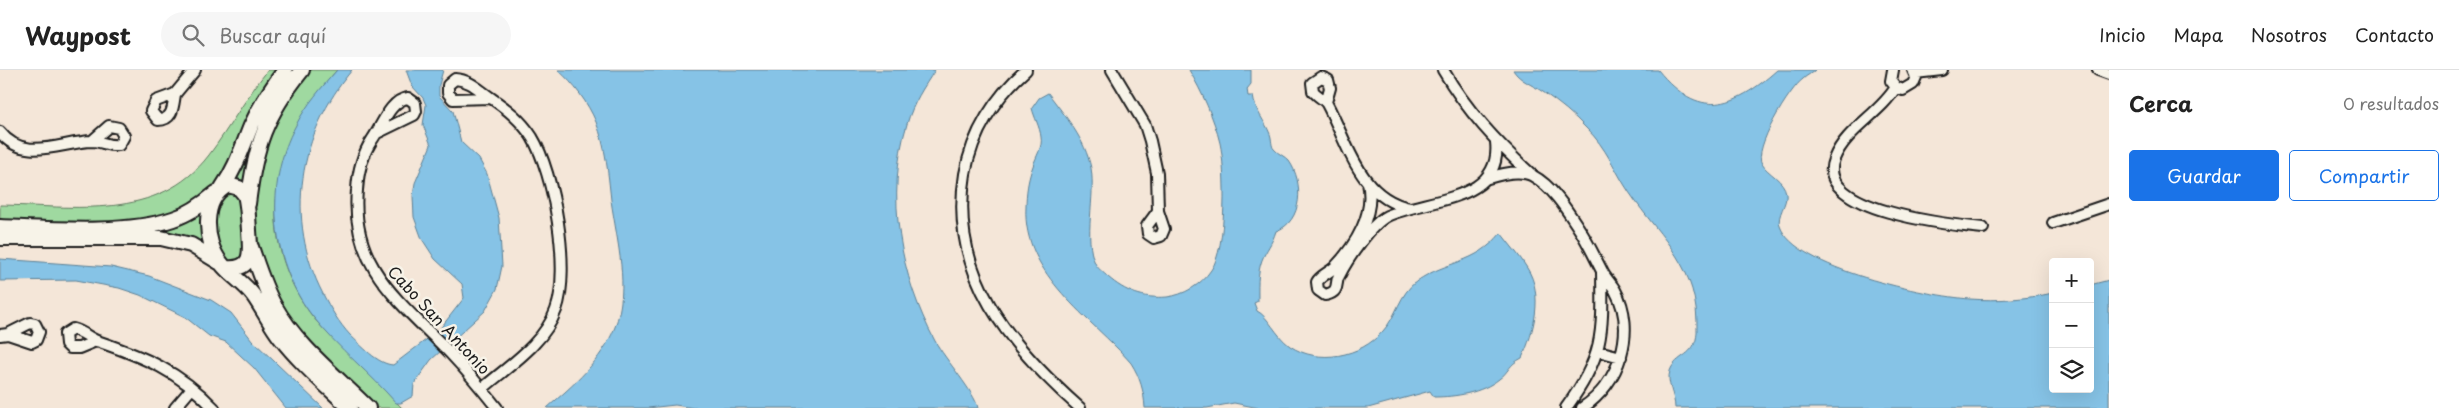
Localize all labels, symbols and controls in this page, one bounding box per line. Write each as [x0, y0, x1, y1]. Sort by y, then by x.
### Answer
search box [161, 12, 511, 57]
text: Waypost [25, 17, 131, 53]
icon: search [179, 21, 207, 49]
text: Buscar aquí [219, 21, 326, 49]
text: Inicio [2099, 21, 2146, 48]
text: Mapa [2174, 21, 2223, 48]
text: Nosotros [2251, 21, 2327, 48]
text: Contacto [2355, 21, 2434, 48]
text: Cerca [2129, 87, 2193, 119]
text: 0 resultados [2343, 91, 2439, 115]
button: Guardar [2129, 150, 2279, 201]
button: Compartir [2289, 150, 2439, 201]
map controls [2049, 258, 2094, 393]
button: + [2049, 258, 2094, 303]
street label: Cabo San Antonio [383, 260, 497, 379]
button: − [2049, 303, 2094, 348]
button: layers [2049, 348, 2094, 393]

